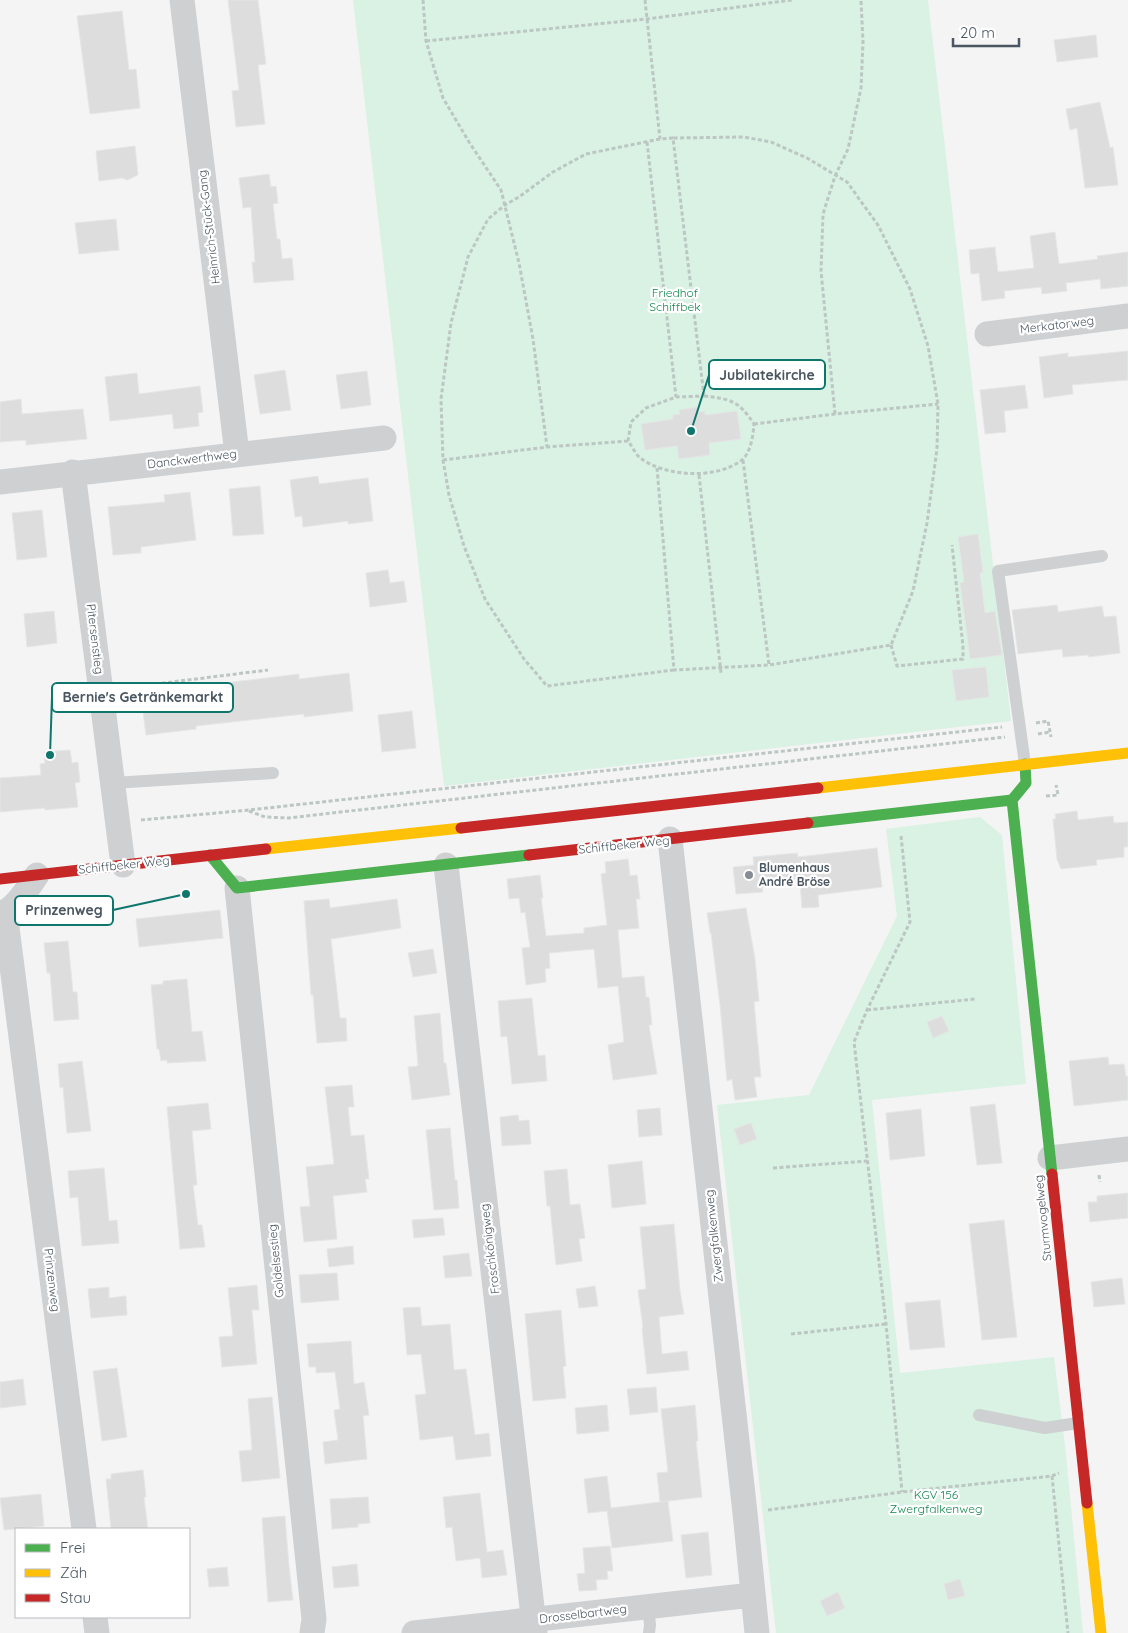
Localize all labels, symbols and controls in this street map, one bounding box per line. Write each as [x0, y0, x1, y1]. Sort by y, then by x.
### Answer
scale bar [953, 15, 1019, 47]
text: 20 m [960, 23, 995, 42]
street label: Heinrich-Stück-Gang [194, 169, 223, 285]
park label: Friedhof Schiffbek [649, 285, 701, 314]
street label: Merkatorweg [1019, 313, 1095, 336]
callout: Jubilatekirche [709, 360, 825, 389]
text: Jubilatekirche [719, 366, 815, 384]
street label: Danckwerthweg [146, 446, 238, 471]
street label: Pitersenstieg [84, 603, 107, 675]
callout: Bernie's Getränkemarkt [52, 683, 233, 712]
text: Bernie's Getränkemarkt [62, 688, 224, 706]
street label: Schiffbeker Weg [578, 832, 670, 857]
street label: Schiffbeker Weg [78, 852, 170, 877]
place label: Blumenhaus André Bröse [759, 860, 830, 889]
marker: Blumenhaus André Bröse [743, 869, 755, 881]
callout: Prinzenweg [15, 896, 113, 925]
text: Prinzenweg [25, 901, 103, 919]
street label: Sturmvogelweg [1031, 1174, 1054, 1262]
street label: Zwergfalkenweg [701, 1189, 726, 1283]
street label: Froschkönigweg [477, 1203, 502, 1295]
street label: Goldelsestieg [264, 1224, 287, 1299]
street label: Prinzenweg [41, 1247, 64, 1313]
park label: KGV 156 Zwergfalkenweg [890, 1487, 982, 1516]
legend [15, 1528, 190, 1618]
text: Frei [60, 1538, 86, 1557]
text: Zäh [60, 1563, 87, 1582]
text: Stau [60, 1588, 91, 1607]
street label: Drosselbartweg [538, 1601, 628, 1626]

